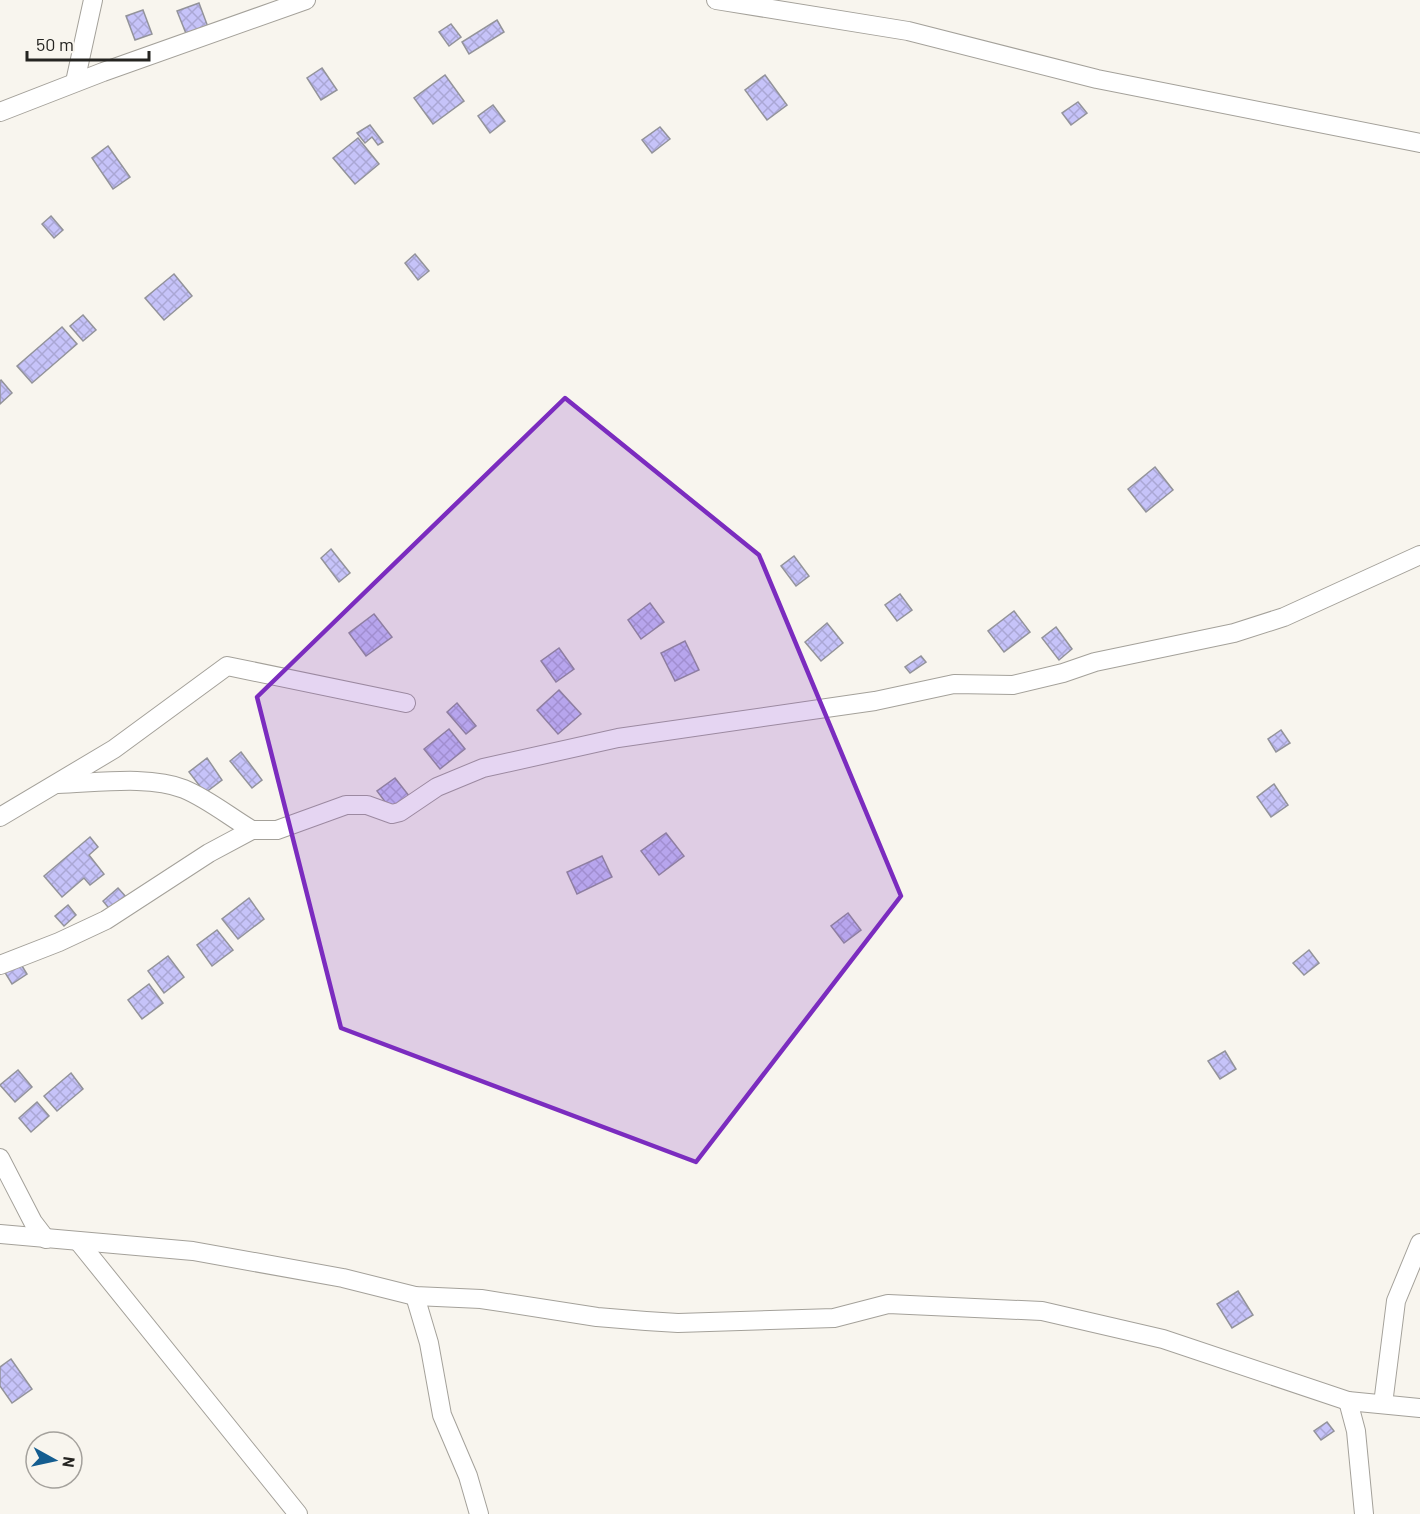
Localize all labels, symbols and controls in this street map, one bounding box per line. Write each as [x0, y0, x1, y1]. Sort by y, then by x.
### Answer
scale bar [27, 24, 148, 62]
text: 50 m [36, 33, 74, 55]
north arrow [24, 1430, 84, 1490]
text: N [59, 1456, 79, 1469]

